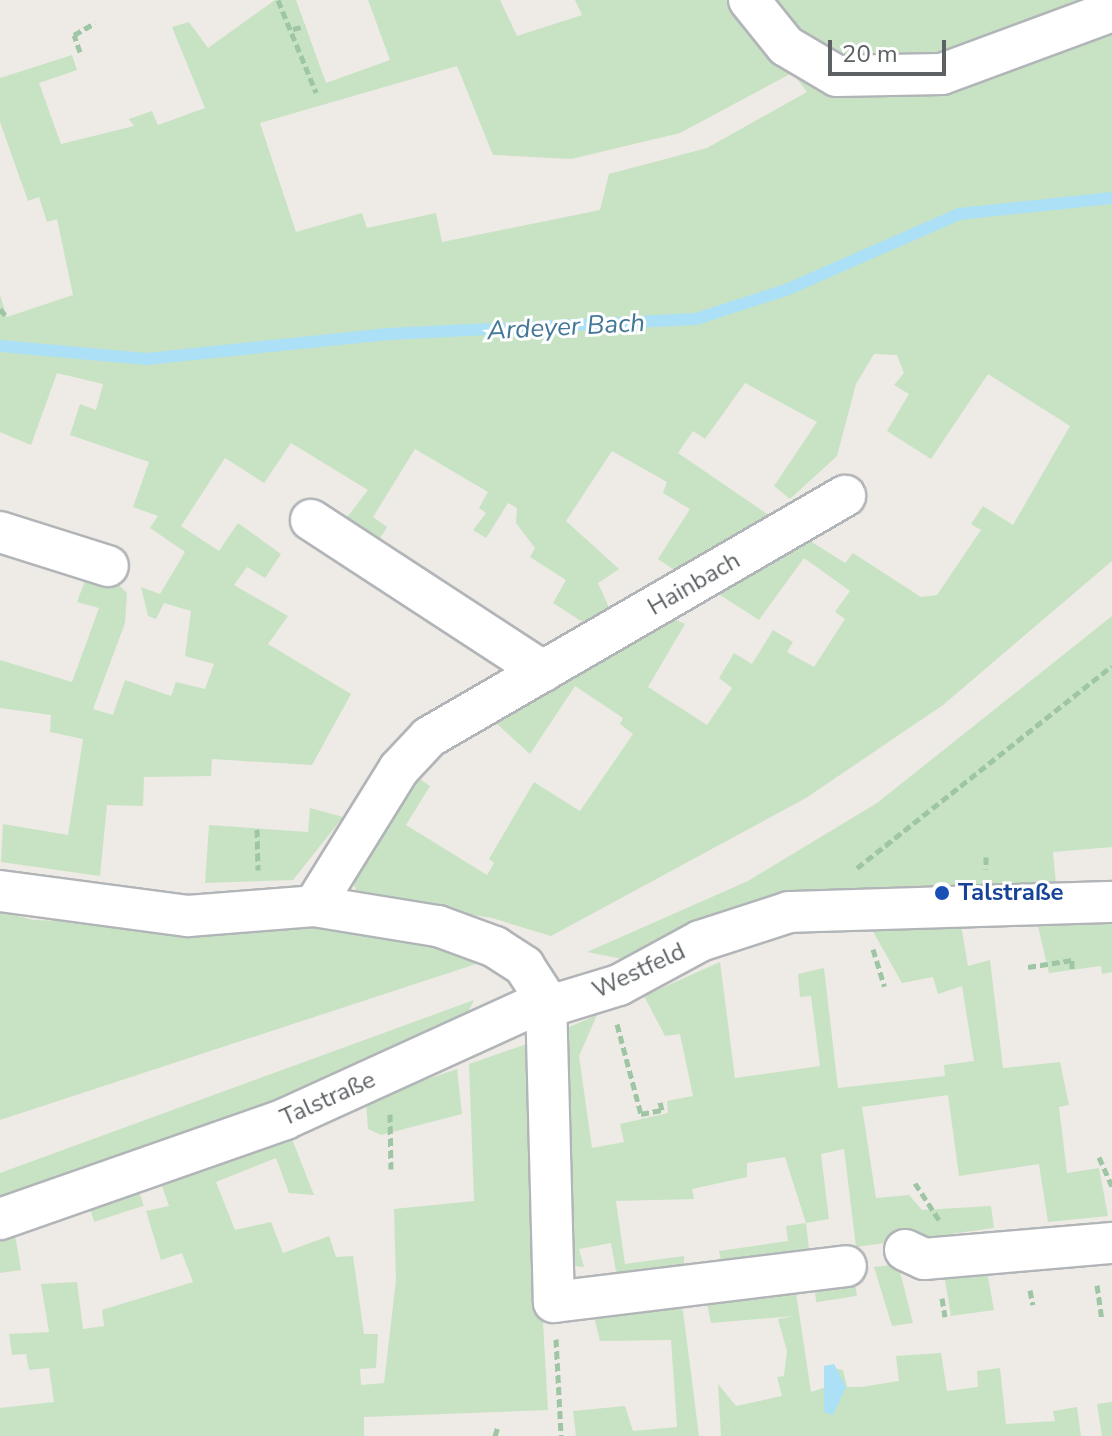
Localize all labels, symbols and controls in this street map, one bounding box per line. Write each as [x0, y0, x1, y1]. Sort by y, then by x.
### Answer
scale bar [832, 24, 950, 74]
text: 20 m [842, 38, 898, 70]
water label: Ardeyer Bach [486, 307, 646, 347]
street label: Hainbach [643, 546, 745, 622]
place label: Talstraße [958, 879, 1064, 907]
marker: Talstraße [933, 884, 951, 902]
street label: Westfeld [588, 937, 690, 1005]
street label: Talstraße [276, 1065, 380, 1133]

